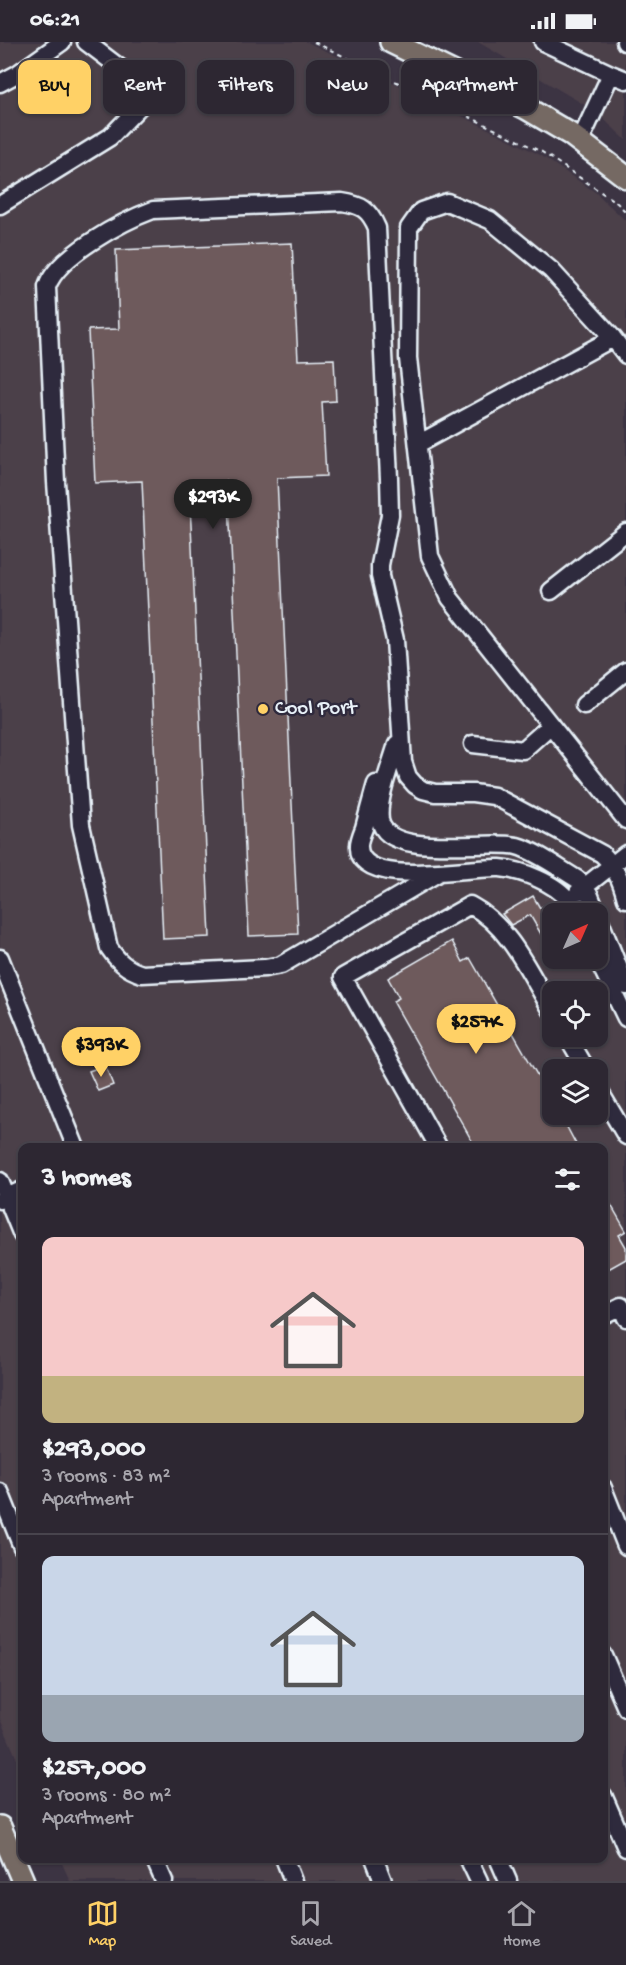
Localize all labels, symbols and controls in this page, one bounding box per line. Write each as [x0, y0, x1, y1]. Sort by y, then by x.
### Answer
text: 06:21 [30, 8, 80, 34]
chip: Buy [18, 60, 91, 114]
chip: Rent [103, 60, 185, 114]
chip: Filters [197, 60, 294, 114]
chip: New [306, 60, 389, 114]
chip: Apartment [401, 60, 537, 114]
pin: $293K [171, 479, 255, 530]
text: $293K [188, 487, 238, 510]
place label: Cool Port [275, 697, 359, 722]
marker: Cool Port [256, 702, 270, 716]
north arrow [542, 903, 608, 969]
map controls [542, 903, 608, 1125]
button: locate [542, 981, 608, 1047]
pin: $257K [434, 1004, 518, 1055]
text: $257K [451, 1012, 501, 1035]
pin: $393K [59, 1027, 143, 1078]
text: $393K [76, 1035, 126, 1058]
button: layers [542, 1059, 608, 1125]
icon: filters [551, 1163, 584, 1196]
text: 3 homes [42, 1164, 131, 1195]
icon: home [259, 1276, 367, 1384]
text: $293,000 [42, 1435, 145, 1466]
text: 3 rooms · 83 m² [42, 1466, 170, 1489]
text: Apartment [42, 1489, 132, 1512]
icon: home [259, 1595, 367, 1703]
text: $257,000 [42, 1754, 146, 1785]
text: 3 rooms · 80 m² [42, 1785, 171, 1808]
text: Apartment [42, 1808, 132, 1831]
tab: Map [86, 1897, 119, 1952]
tab: Saved [290, 1897, 331, 1952]
tab: Home [503, 1897, 540, 1952]

